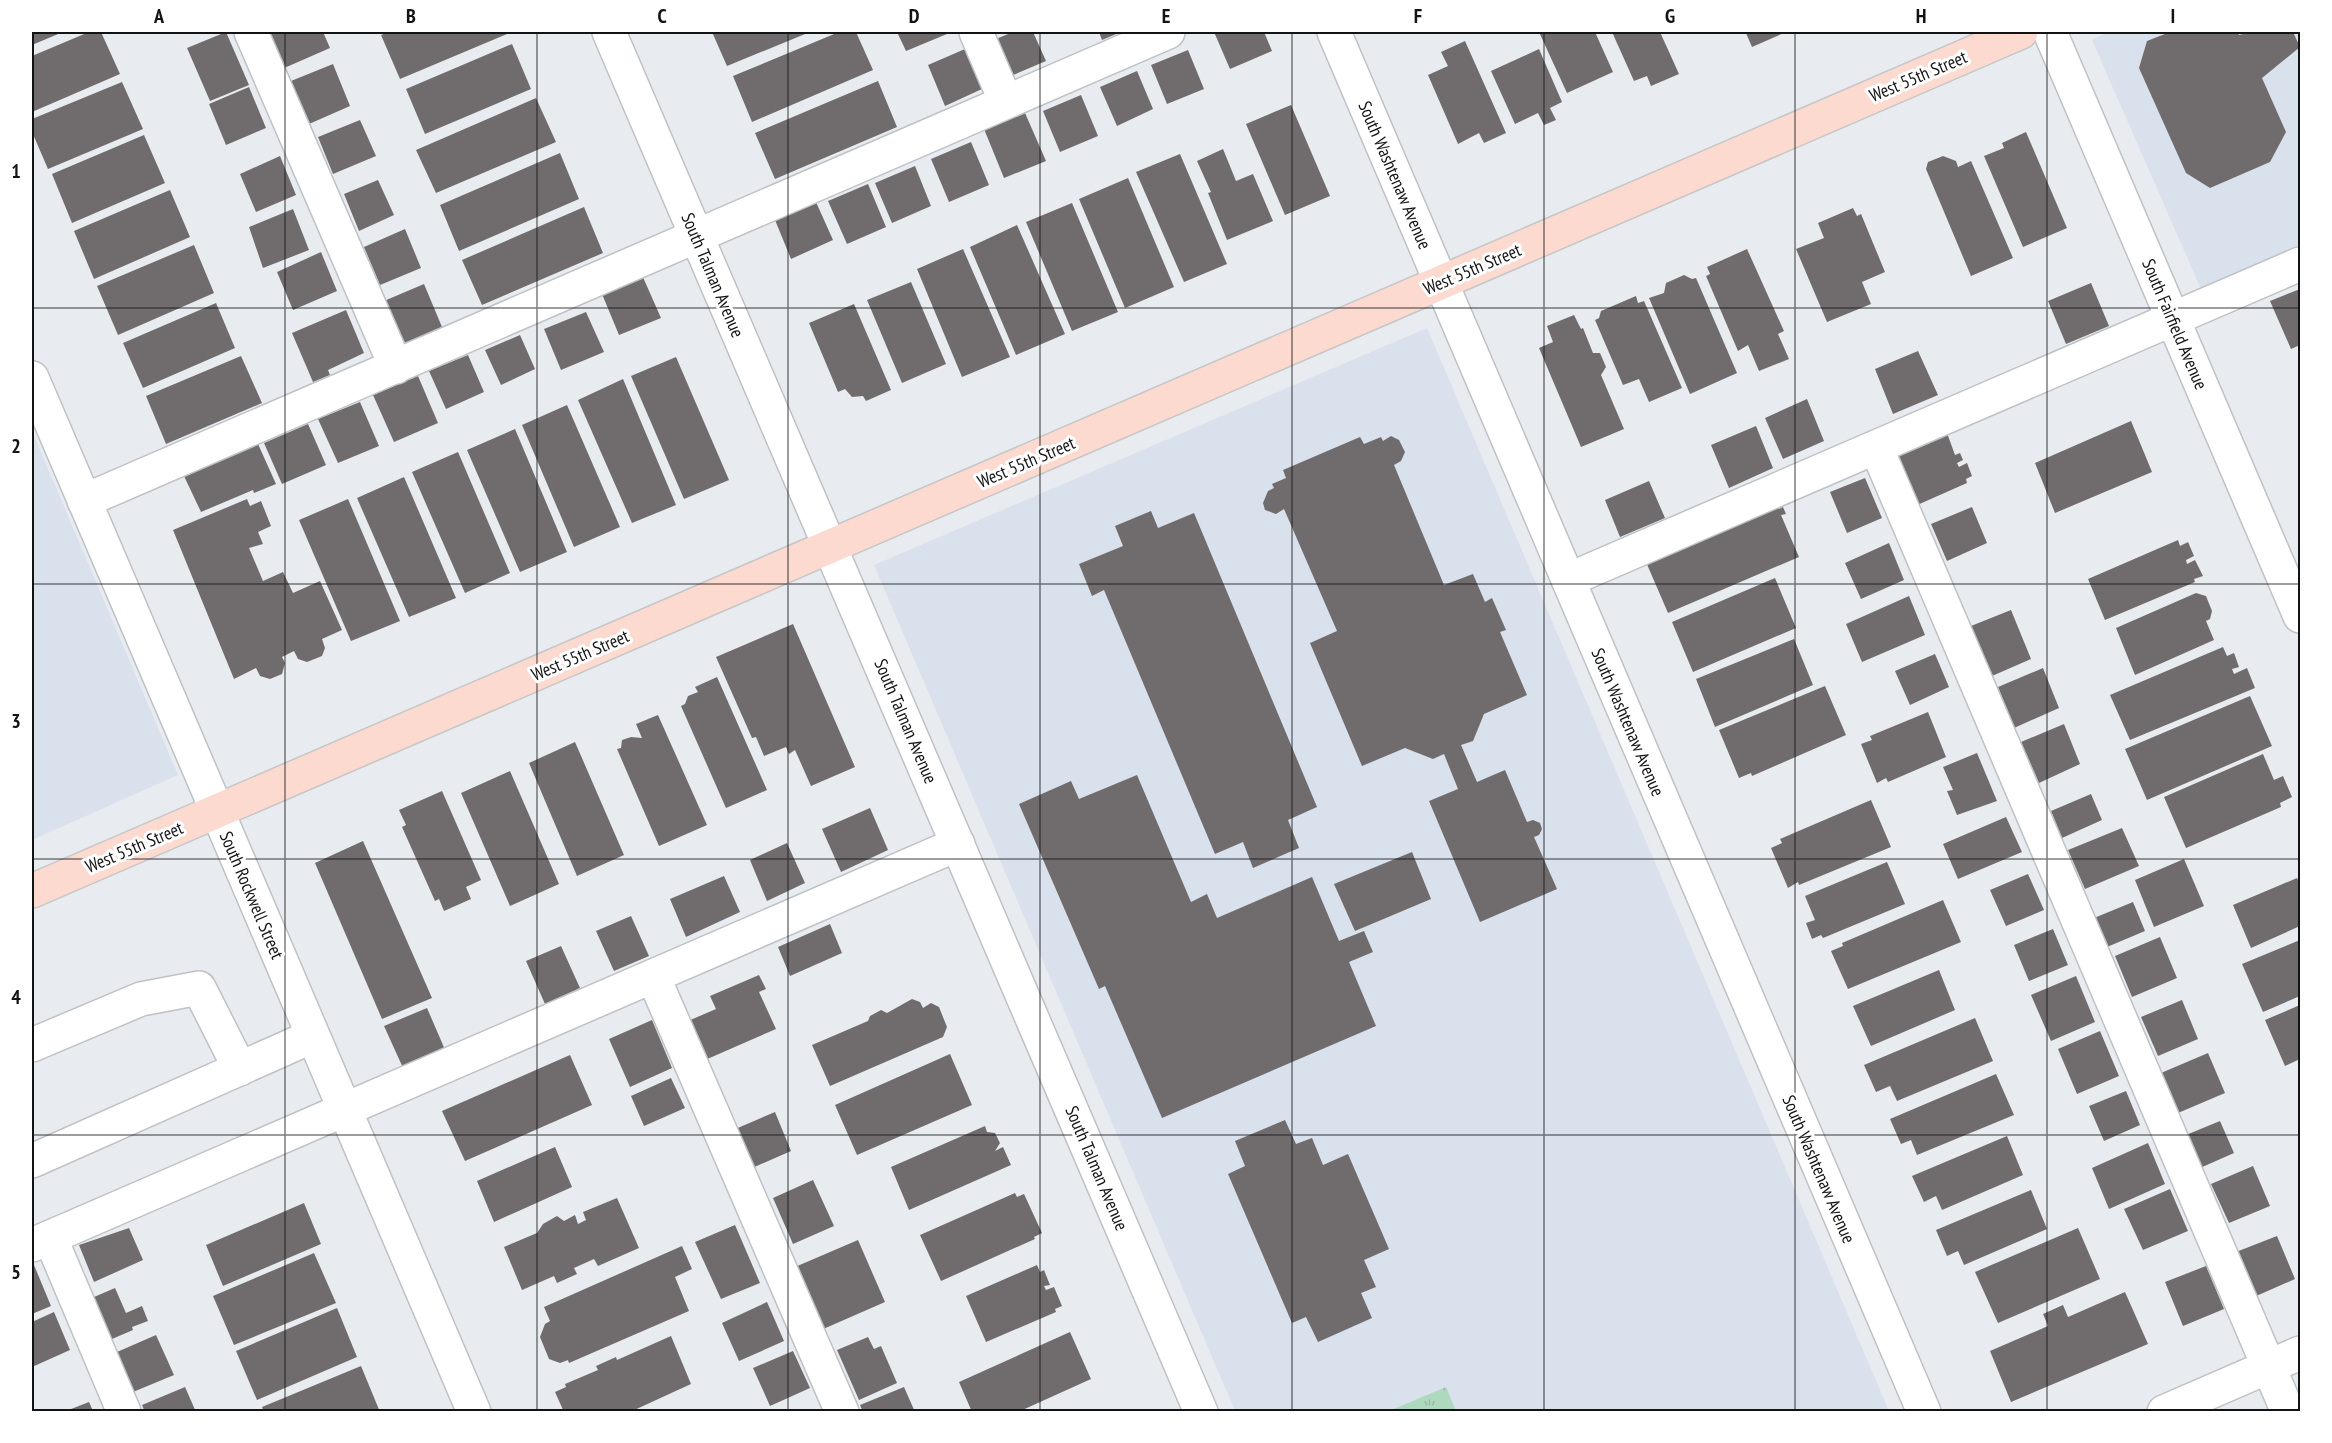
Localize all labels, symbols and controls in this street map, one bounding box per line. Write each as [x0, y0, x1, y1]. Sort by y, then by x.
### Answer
text: A [153, 3, 165, 29]
text: B [406, 3, 416, 29]
text: C [657, 3, 667, 29]
text: D [909, 3, 920, 29]
text: E [1162, 3, 1170, 29]
text: F [1414, 3, 1422, 29]
text: G [1665, 3, 1675, 29]
text: H [1916, 3, 1926, 29]
text: I [2171, 3, 2175, 29]
street label: West 55th Street [1866, 45, 1970, 107]
street label: South Washtenaw Avenue [1353, 97, 1437, 253]
text: 1 [11, 158, 21, 184]
street label: South Talman Avenue [676, 209, 750, 341]
street label: West 55th Street [1420, 238, 1524, 300]
street label: South Fairfield Avenue [2137, 255, 2213, 393]
street label: West 55th Street [974, 431, 1078, 493]
text: 2 [11, 433, 21, 459]
street label: West 55th Street [528, 624, 632, 686]
street label: South Washtenaw Avenue [1586, 644, 1670, 800]
street label: South Talman Avenue [869, 655, 943, 787]
text: 3 [11, 708, 21, 734]
street label: West 55th Street [82, 816, 186, 878]
street label: South Rockwell Street [215, 828, 289, 962]
text: 4 [11, 984, 21, 1010]
street label: South Washtenaw Avenue [1777, 1091, 1861, 1247]
street label: South Talman Avenue [1060, 1102, 1134, 1234]
text: 5 [11, 1259, 21, 1285]

